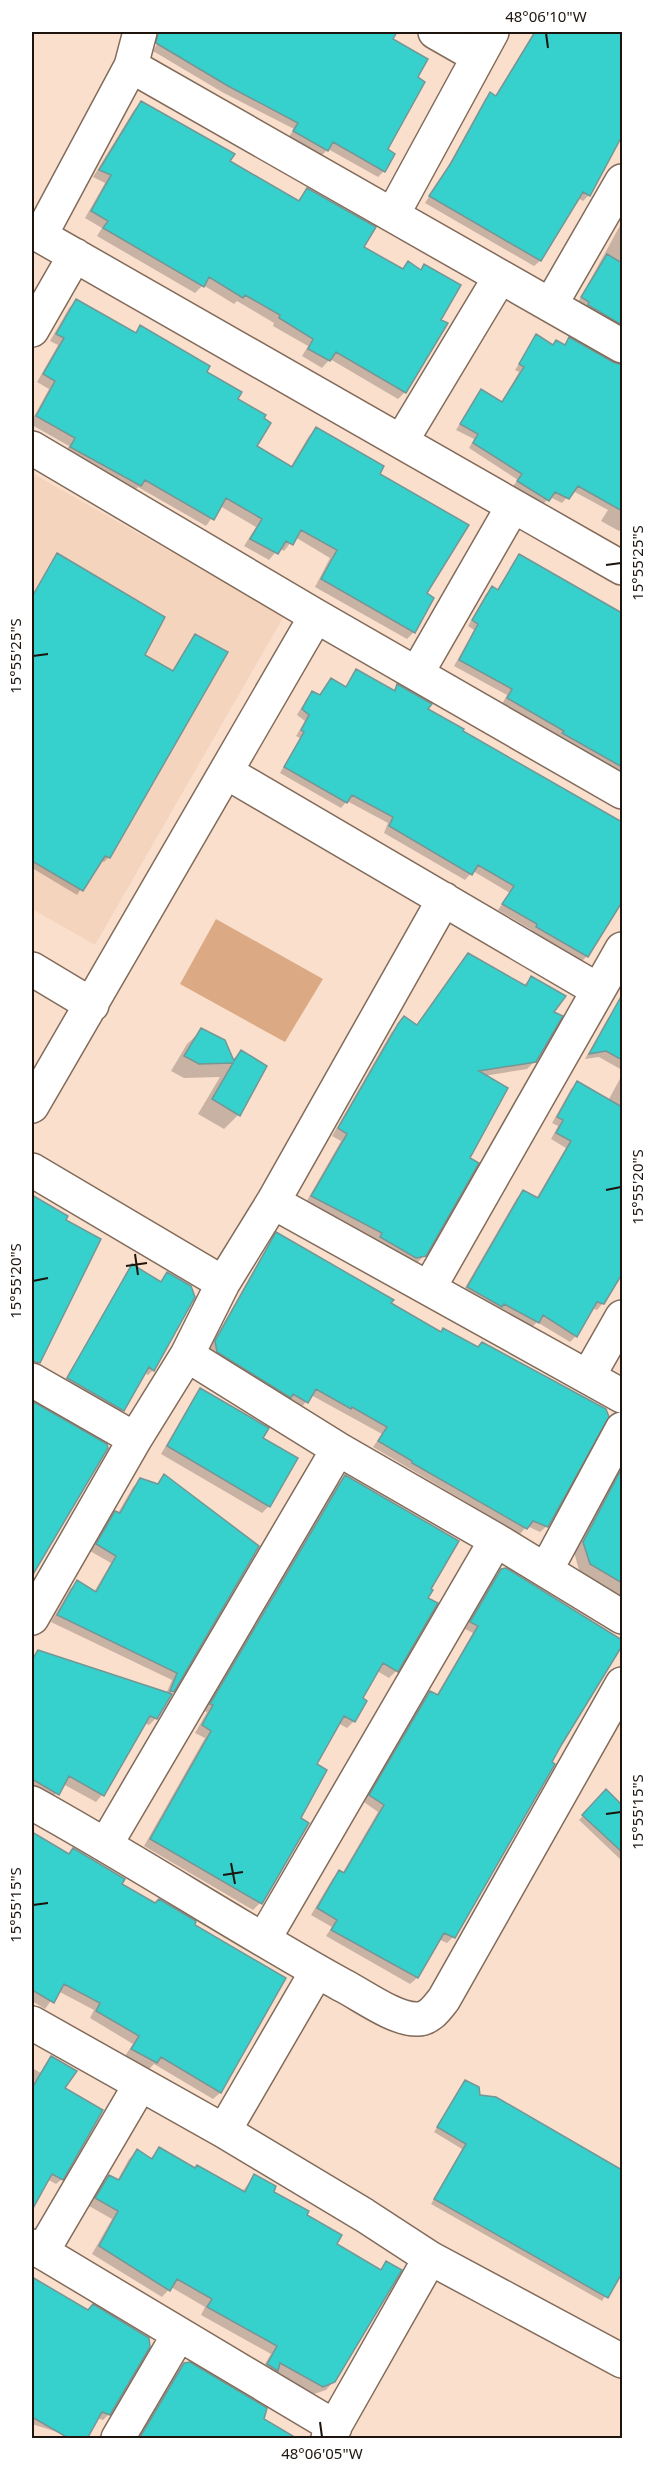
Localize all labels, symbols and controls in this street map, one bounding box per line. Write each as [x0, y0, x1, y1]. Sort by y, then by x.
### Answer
text: 48°06'10"W [505, 6, 587, 26]
text: 15°55'25"S [627, 525, 647, 601]
text: 15°55'25"S [5, 618, 25, 694]
text: 15°55'20"S [627, 1149, 647, 1225]
text: 15°55'20"S [5, 1243, 25, 1319]
text: 15°55'15"S [627, 1774, 647, 1850]
text: 15°55'15"S [5, 1867, 25, 1943]
text: 48°06'05"W [281, 2443, 363, 2463]

